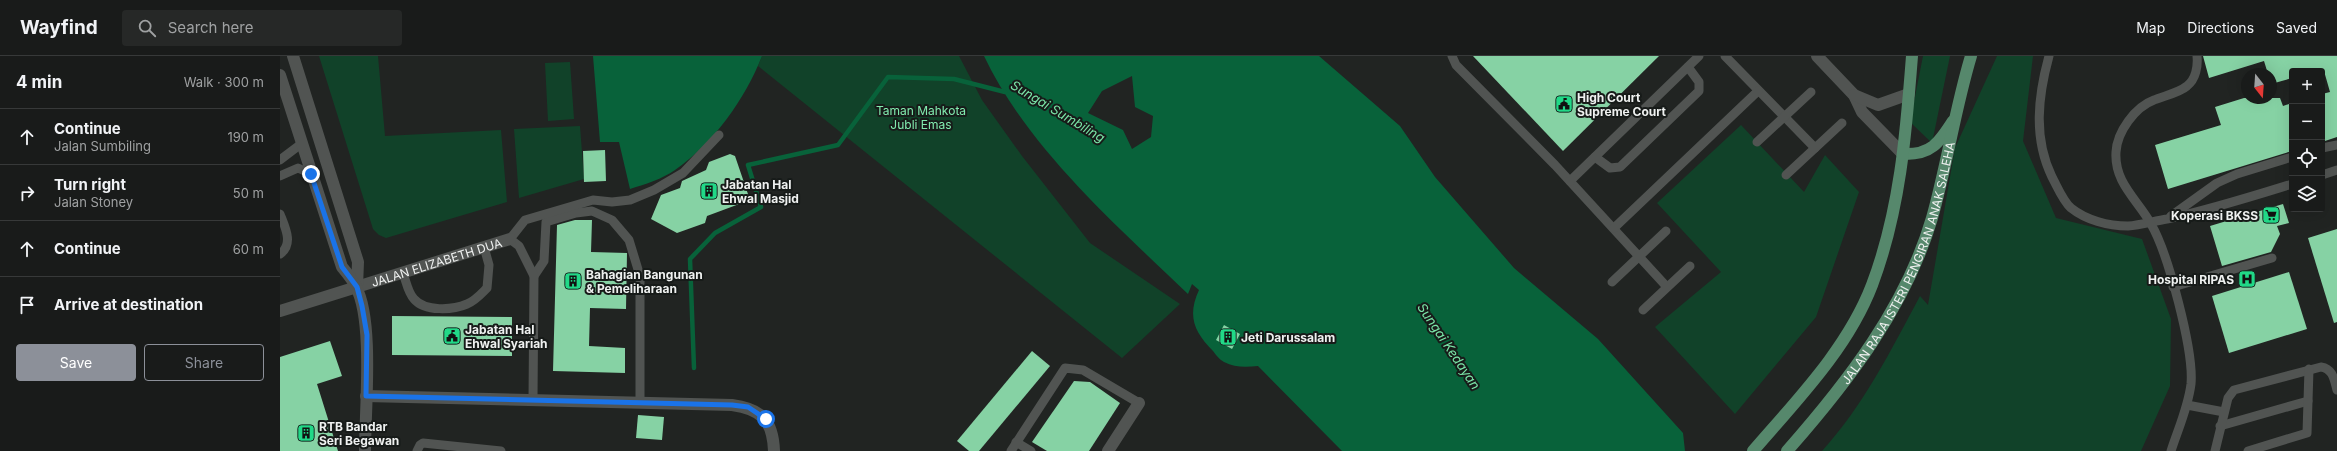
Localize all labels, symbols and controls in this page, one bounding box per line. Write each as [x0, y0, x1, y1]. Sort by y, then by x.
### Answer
search box [122, 10, 402, 46]
text: Wayfind [20, 16, 98, 39]
icon: search [136, 17, 158, 39]
text: Search here [168, 18, 253, 37]
text: Map [2136, 19, 2165, 36]
text: Directions [2187, 19, 2254, 36]
text: Saved [2276, 19, 2317, 36]
north arrow [2241, 68, 2277, 104]
map controls [2289, 68, 2325, 212]
button: + [2289, 68, 2325, 104]
text: 4 min [16, 72, 62, 92]
text: Walk · 300 m [184, 74, 264, 90]
water label: Sungai Sumbiling [1008, 77, 1108, 145]
place label: High Court Supreme Court [1577, 90, 1666, 119]
public building icon: High Court Supreme Court [1554, 94, 1574, 114]
park label: Taman Mahkota Jubli Emas [876, 103, 966, 132]
button: − [2289, 104, 2325, 140]
text: Continue [54, 119, 121, 138]
icon: ahead [16, 126, 38, 148]
text: 190 m [227, 129, 264, 145]
text: Jalan Sumbiling [54, 138, 151, 154]
street label: JALAN RAJA ISTERI PENGIRAN ANAK SALEHA [1838, 140, 1957, 387]
button: locate [2289, 140, 2325, 176]
route end [302, 165, 320, 183]
text: Turn right [54, 175, 126, 194]
button: layers [2289, 176, 2325, 212]
place label: Jabatan Hal Ehwal Masjid [722, 177, 799, 206]
building icon: Jabatan Hal Ehwal Masjid [699, 181, 719, 201]
icon: right [16, 182, 38, 204]
text: 50 m [233, 185, 264, 201]
text: Jalan Stoney [54, 194, 133, 210]
supermarket icon: Koperasi BKSS [2261, 205, 2281, 225]
place label: Koperasi BKSS [2171, 208, 2258, 223]
street label: JALAN ELIZABETH DUA [369, 234, 504, 290]
icon: ahead [16, 238, 38, 260]
text: Continue [54, 239, 121, 258]
text: 60 m [233, 241, 264, 257]
place label: Bahagian Bangunan & Pemeliharaan [586, 267, 703, 296]
hospital icon: Hospital RIPAS [2237, 269, 2257, 289]
building icon: Bahagian Bangunan & Pemeliharaan [563, 271, 583, 291]
place label: Hospital RIPAS [2148, 272, 2234, 287]
icon: arrive [16, 294, 38, 316]
text: Arrive at destination [54, 295, 203, 314]
water label: Sungai Kedayan [1414, 300, 1484, 392]
place label: Jabatan Hal Ehwal Syariah [465, 322, 548, 351]
public building icon: Jabatan Hal Ehwal Syariah [442, 326, 462, 346]
building icon: Jeti Darussalam [1218, 327, 1238, 347]
place label: Jeti Darussalam [1241, 330, 1335, 345]
button: Save [16, 344, 136, 381]
button: Share [144, 344, 264, 381]
route start [757, 410, 775, 428]
place label: RTB Bandar Seri Begawan [319, 419, 399, 448]
building icon: RTB Bandar Seri Begawan [296, 423, 316, 443]

